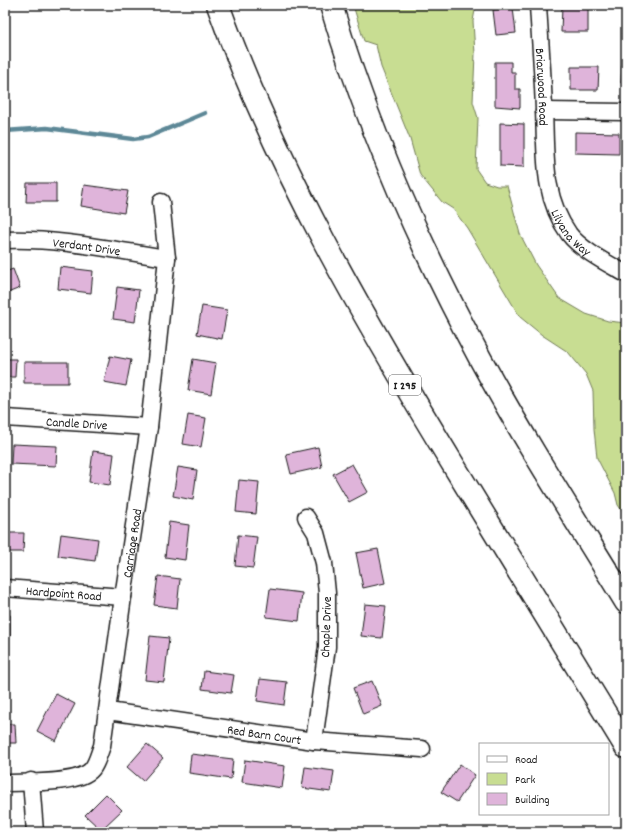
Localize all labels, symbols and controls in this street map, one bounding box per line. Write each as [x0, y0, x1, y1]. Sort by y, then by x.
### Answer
street label: Briarwood Road [529, 48, 552, 126]
street label: Lilyana Way [545, 207, 595, 263]
street label: Verdant Drive [52, 234, 122, 262]
road number: I 295 [389, 375, 421, 395]
street label: Candle Drive [45, 414, 108, 436]
street label: Carriage Road [119, 508, 148, 579]
street label: Hardpoint Road [25, 583, 102, 607]
street label: Chaple Drive [317, 596, 338, 658]
street label: Red Barn Court [226, 721, 303, 751]
legend [479, 743, 609, 815]
text: Road [515, 752, 537, 769]
text: Park [515, 772, 536, 789]
text: Building [515, 792, 550, 809]

